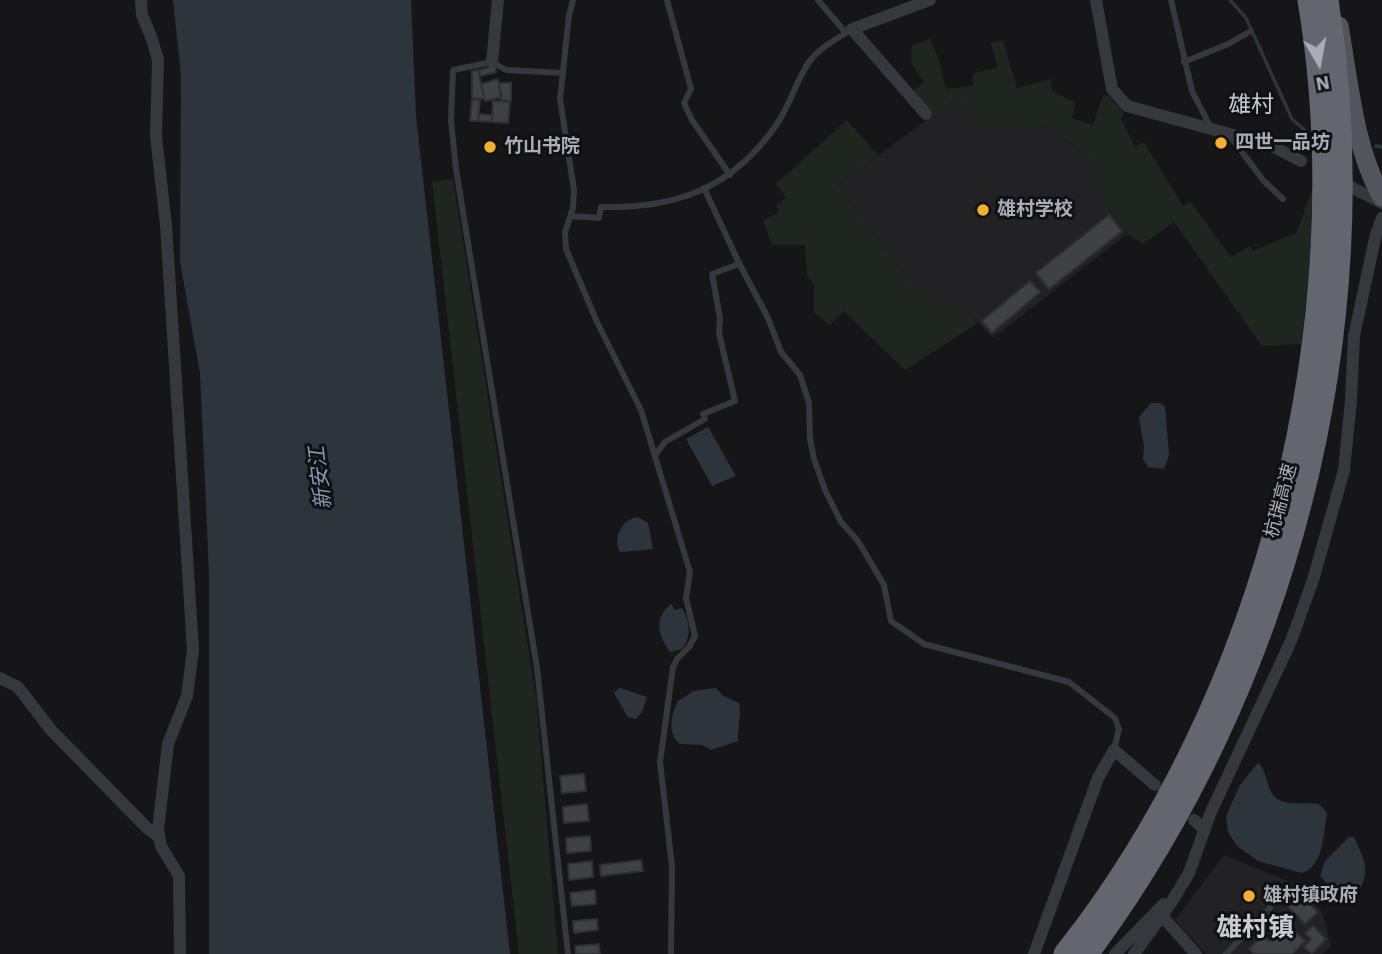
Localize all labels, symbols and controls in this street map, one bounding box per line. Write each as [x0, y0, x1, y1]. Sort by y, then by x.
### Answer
north arrow [1284, 28, 1354, 98]
text: N [1314, 71, 1332, 97]
district label: 雄村 [1228, 91, 1274, 119]
place label: 四世一品坊 [1235, 132, 1330, 154]
marker: 四世一品坊 [1213, 135, 1229, 151]
place label: 竹山书院 [504, 136, 580, 158]
marker: 竹山书院 [482, 139, 498, 155]
place label: 雄村学校 [997, 199, 1073, 221]
marker: 雄村学校 [975, 202, 991, 218]
water label: 新安江 [305, 445, 337, 511]
street label: 杭瑞高速 [1260, 461, 1302, 541]
place label: 雄村镇政府 [1263, 885, 1358, 907]
marker: 雄村镇政府 [1241, 888, 1257, 904]
district label: 雄村镇 [1216, 912, 1294, 944]

